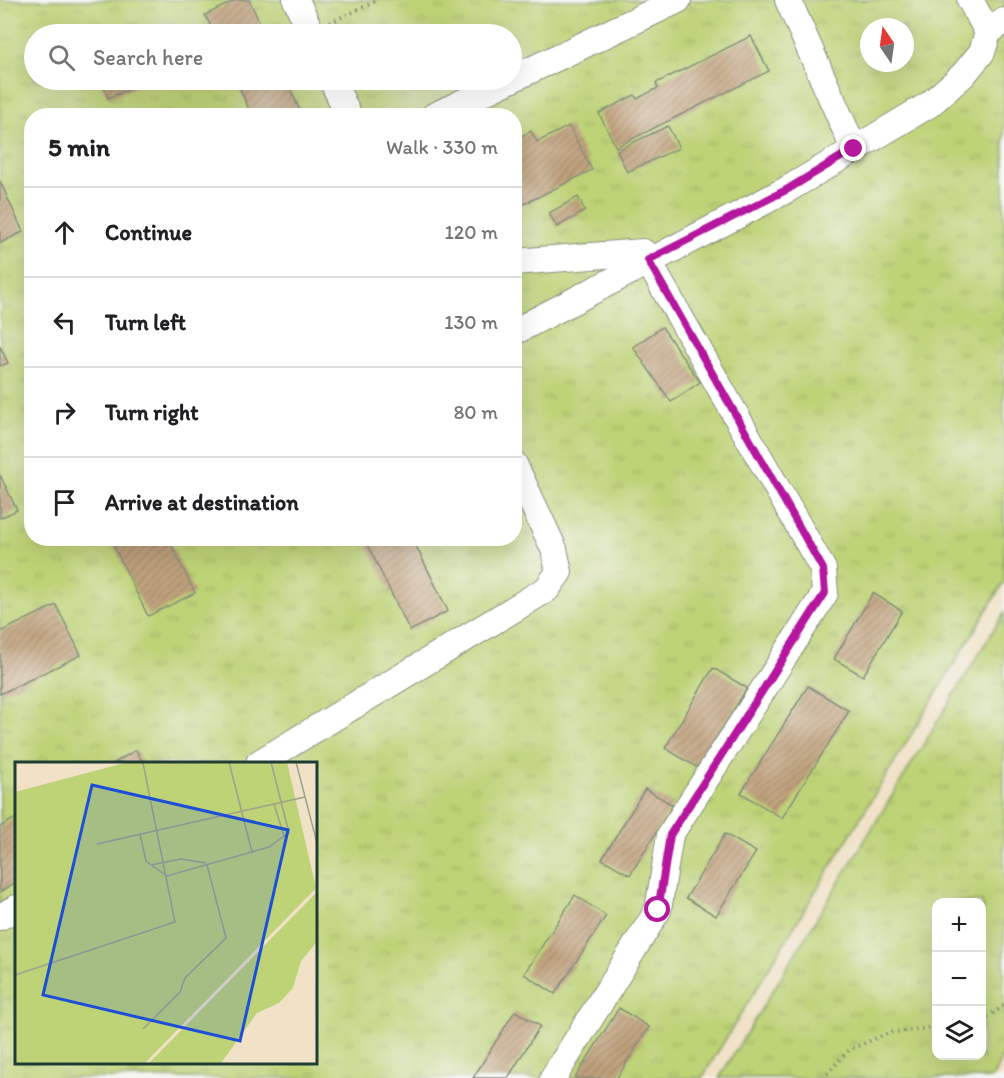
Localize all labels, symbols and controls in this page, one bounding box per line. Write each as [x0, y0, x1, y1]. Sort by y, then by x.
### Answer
north arrow [860, 18, 914, 72]
search box [24, 24, 522, 90]
icon: search [45, 41, 78, 74]
text: Search here [93, 44, 203, 71]
text: 5 min [48, 131, 110, 163]
text: Walk · 330 m [386, 135, 498, 159]
route end [840, 135, 866, 161]
icon: ahead [48, 216, 81, 249]
text: Continue [105, 219, 192, 246]
text: 120 m [445, 220, 498, 244]
icon: left [48, 306, 81, 339]
text: Turn left [105, 309, 186, 336]
text: 130 m [444, 310, 498, 334]
icon: right [48, 396, 81, 429]
text: Turn right [105, 399, 199, 426]
text: 80 m [453, 400, 498, 424]
icon: arrive [48, 486, 81, 519]
text: Arrive at destination [105, 489, 299, 516]
inset map [15, 762, 316, 1063]
route start [644, 896, 670, 922]
map controls [932, 898, 986, 1060]
button: + [932, 898, 986, 952]
button: − [932, 952, 986, 1006]
button: layers [932, 1006, 986, 1060]

